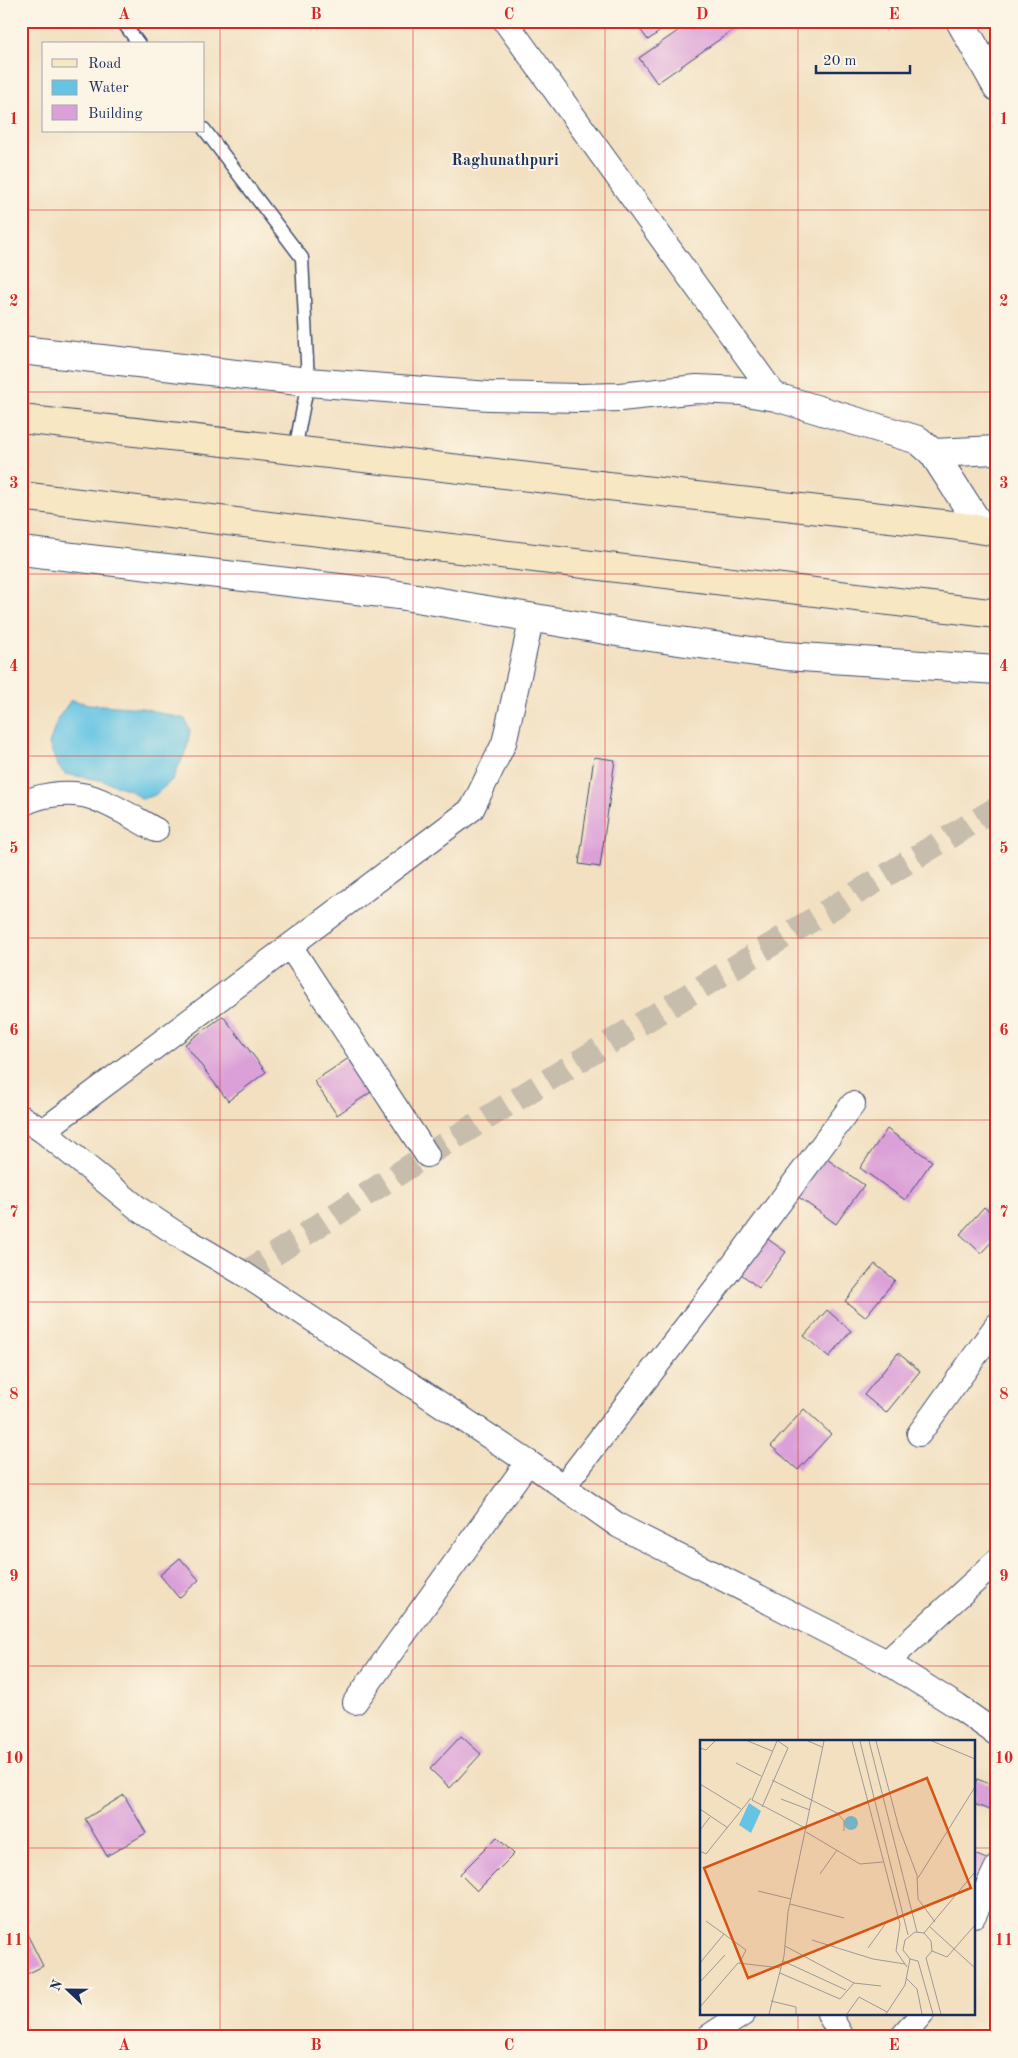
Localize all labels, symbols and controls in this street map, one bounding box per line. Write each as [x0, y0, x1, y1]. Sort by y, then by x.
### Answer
text: A [118, 7, 130, 23]
text: B [310, 7, 322, 23]
text: C [504, 7, 514, 23]
text: D [696, 7, 708, 23]
text: E [888, 7, 900, 23]
legend [42, 42, 205, 132]
scale bar [816, 42, 909, 74]
text: 20 m [823, 54, 857, 69]
text: Road [88, 57, 122, 72]
text: Water [88, 81, 129, 96]
text: Building [88, 107, 143, 122]
text: 1 [9, 112, 19, 128]
text: 1 [999, 112, 1009, 128]
district label: Raghunathpuri [451, 153, 559, 169]
text: 2 [9, 294, 19, 310]
text: 2 [999, 294, 1009, 310]
text: 3 [9, 476, 19, 492]
text: 3 [999, 476, 1009, 492]
text: 4 [9, 659, 19, 675]
text: 4 [999, 659, 1009, 675]
text: 5 [9, 841, 19, 857]
text: 5 [999, 841, 1009, 857]
text: 6 [9, 1023, 19, 1039]
text: 6 [999, 1023, 1009, 1039]
text: 7 [9, 1205, 19, 1221]
text: 7 [999, 1205, 1009, 1221]
text: 8 [9, 1387, 19, 1403]
text: 8 [999, 1387, 1009, 1403]
text: 9 [9, 1569, 19, 1585]
text: 9 [999, 1569, 1009, 1585]
inset map [700, 1740, 976, 2016]
text: 10 [5, 1751, 23, 1767]
text: 10 [995, 1751, 1013, 1767]
text: 11 [5, 1933, 23, 1949]
text: 11 [995, 1933, 1013, 1949]
north arrow [42, 1966, 92, 2016]
text: N [48, 1978, 65, 1993]
text: A [118, 2038, 130, 2054]
text: B [310, 2038, 322, 2054]
text: C [504, 2038, 514, 2054]
text: D [696, 2038, 708, 2054]
text: E [888, 2038, 900, 2054]

